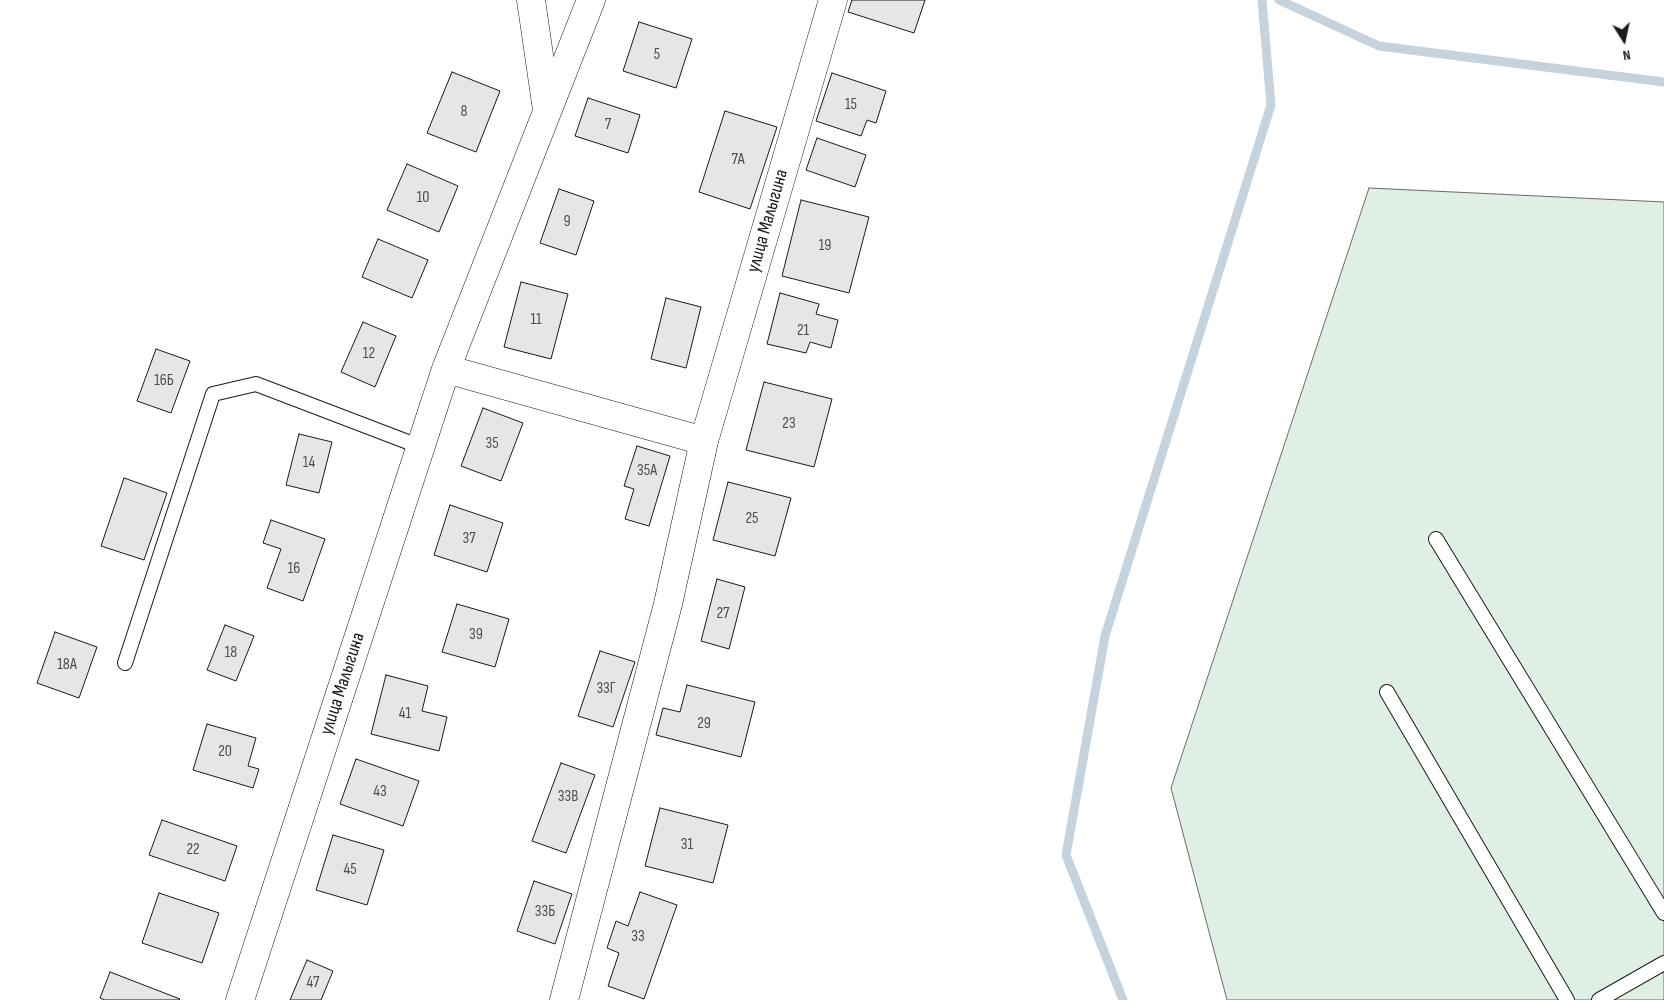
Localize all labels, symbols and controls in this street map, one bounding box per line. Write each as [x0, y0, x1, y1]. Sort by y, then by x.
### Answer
north arrow [1599, 15, 1649, 65]
house number: 5 [654, 45, 660, 65]
text: N [1622, 46, 1632, 64]
house number: 15 [845, 95, 857, 115]
house number: 8 [460, 102, 468, 122]
house number: 7 [605, 115, 611, 135]
house number: 7А [732, 150, 744, 170]
street label: улица Малыгина [742, 167, 794, 275]
house number: 10 [417, 188, 429, 208]
house number: 9 [563, 212, 571, 232]
house number: 19 [819, 236, 831, 256]
house number: 11 [530, 310, 542, 330]
house number: 21 [797, 321, 809, 341]
house number: 12 [363, 344, 375, 364]
house number: 16Б [154, 371, 174, 391]
house number: 23 [782, 414, 796, 434]
house number: 35 [485, 434, 499, 454]
house number: 14 [303, 453, 315, 473]
house number: 35А [637, 461, 657, 481]
house number: 25 [745, 509, 759, 529]
house number: 37 [462, 529, 476, 549]
house number: 16 [288, 559, 300, 579]
house number: 27 [716, 604, 730, 624]
house number: 39 [469, 625, 483, 645]
street label: улица Малыгина [316, 630, 370, 738]
house number: 18 [225, 643, 237, 663]
house number: 18А [57, 655, 77, 675]
house number: 33Г [596, 679, 616, 699]
house number: 41 [399, 704, 411, 724]
house number: 29 [697, 714, 711, 734]
house number: 20 [218, 742, 232, 762]
house number: 43 [373, 782, 387, 802]
house number: 33В [558, 787, 578, 807]
house number: 31 [681, 835, 693, 855]
house number: 22 [186, 840, 200, 860]
house number: 45 [343, 860, 357, 880]
house number: 33Б [535, 902, 555, 922]
house number: 33 [631, 927, 645, 947]
house number: 47 [307, 973, 319, 993]

